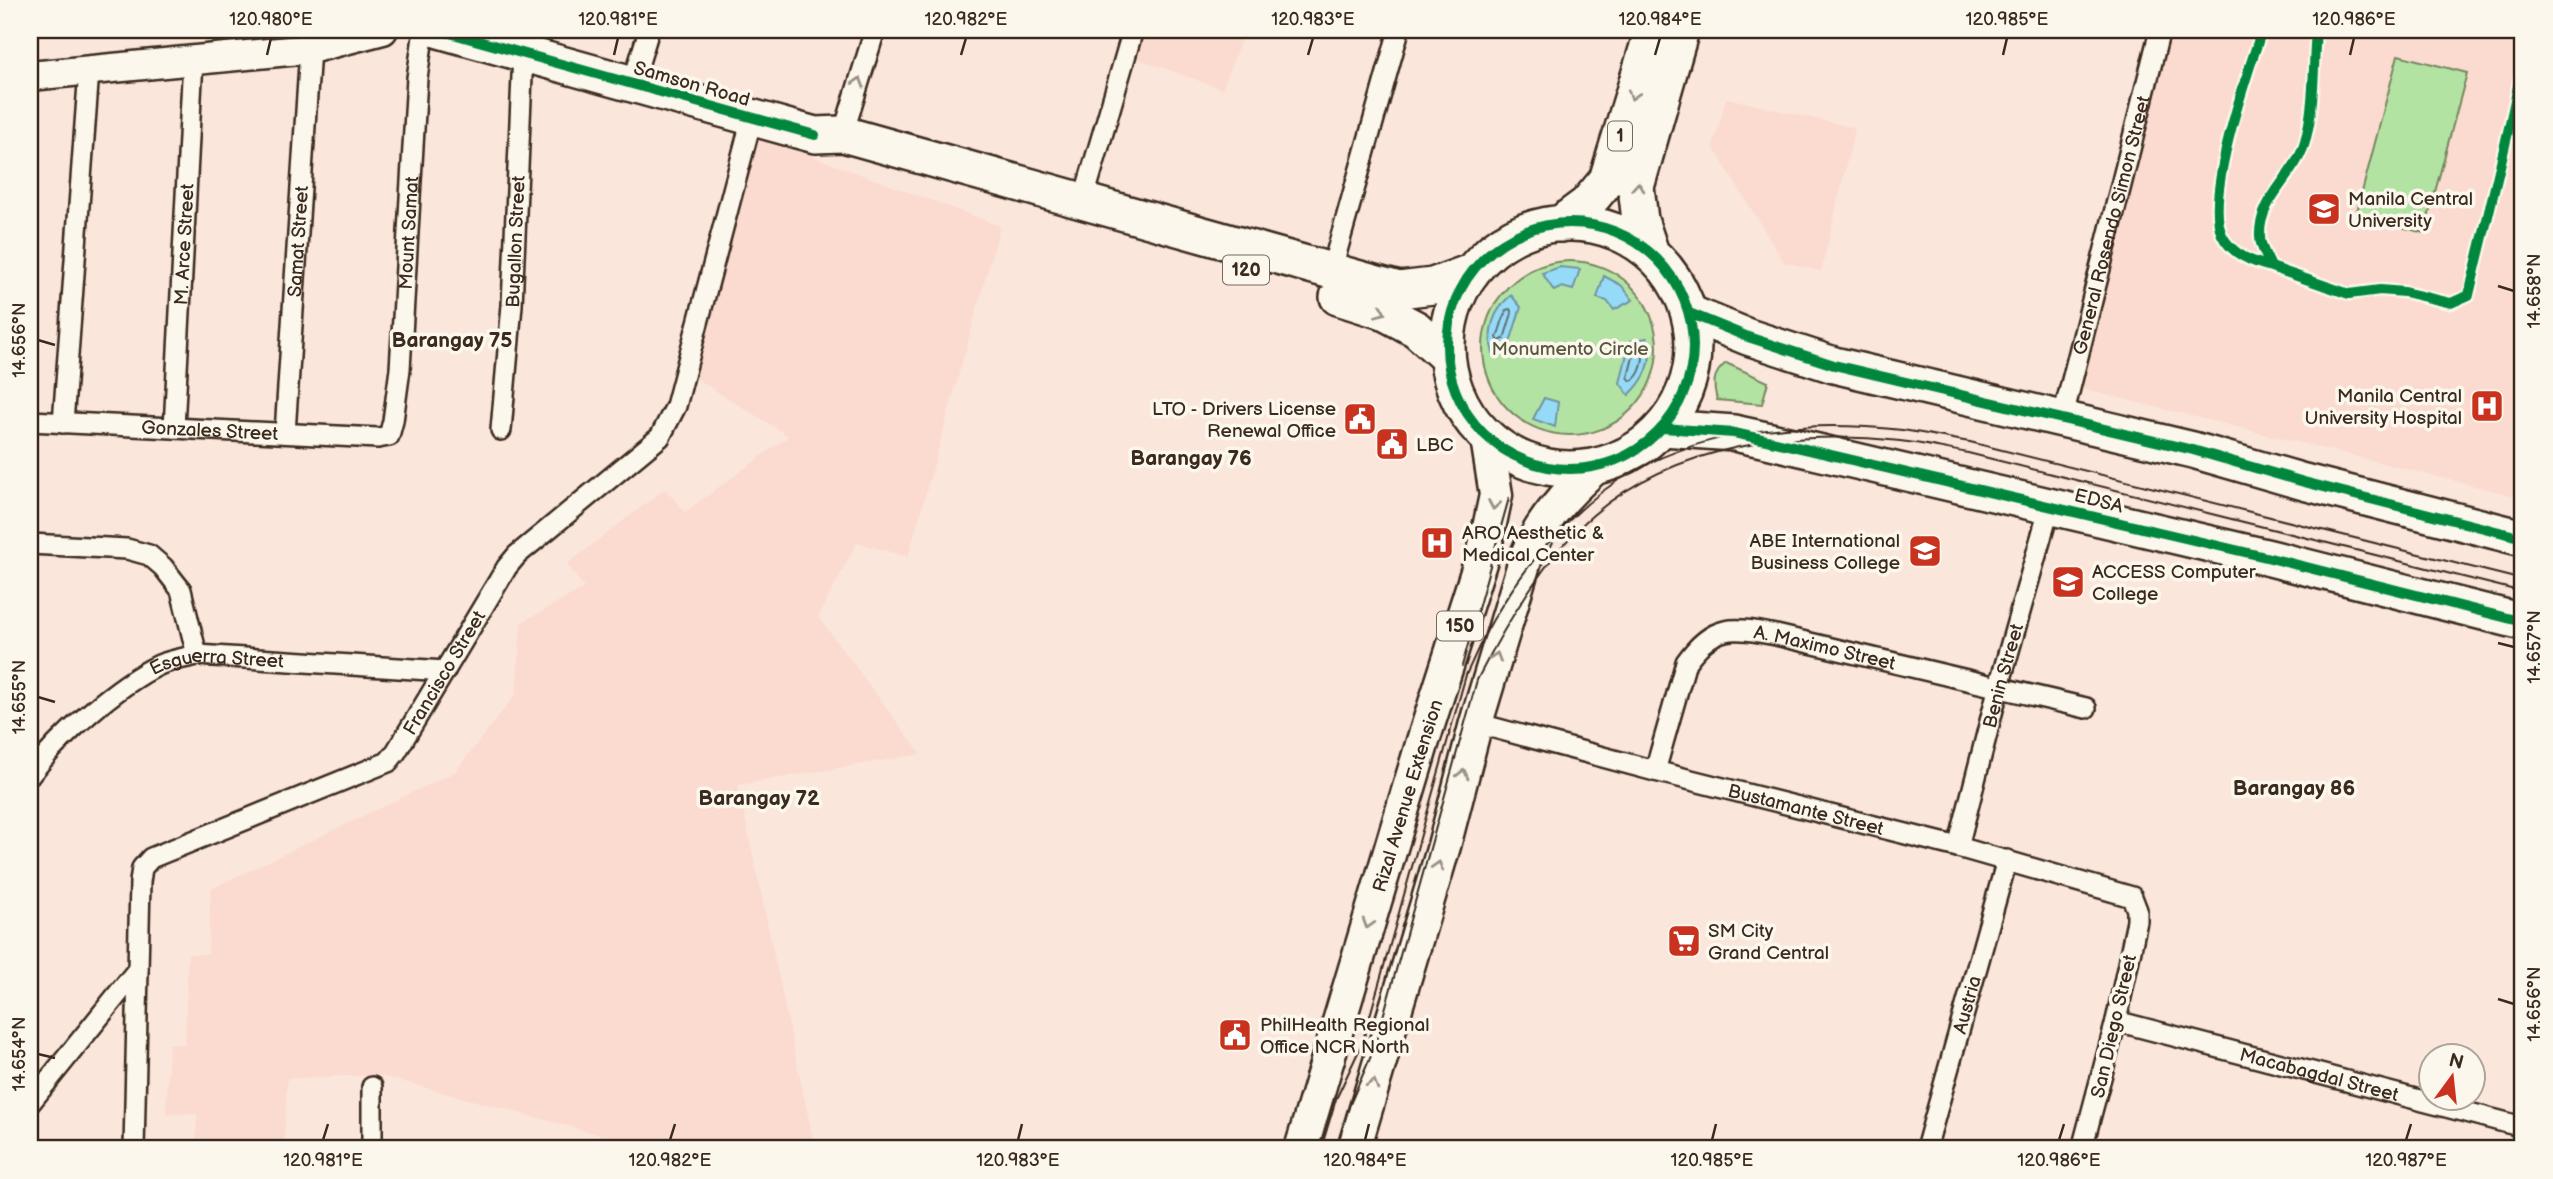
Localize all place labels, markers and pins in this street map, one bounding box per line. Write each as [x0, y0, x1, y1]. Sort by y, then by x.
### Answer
place label: Manila Central University [2348, 188, 2473, 233]
school or university icon: Manila Central University [2305, 190, 2343, 228]
place label: Manila Central University Hospital [2305, 385, 2462, 430]
hospital icon: Manila Central University Hospital [2468, 387, 2506, 425]
place label: LTO - Drivers License Renewal Office [1152, 398, 1336, 443]
public building icon: LTO - Drivers License Renewal Office [1341, 400, 1379, 438]
public building icon: LBC [1373, 425, 1411, 463]
place label: LBC [1416, 434, 1453, 457]
place label: ARO Aesthetic & Medical Center [1462, 522, 1604, 567]
hospital icon: ARO Aesthetic & Medical Center [1418, 524, 1456, 562]
place label: ABE International Business College [1749, 530, 1900, 575]
school or university icon: ABE International Business College [1906, 532, 1944, 570]
place label: ACCESS Computer College [2092, 561, 2257, 606]
school or university icon: ACCESS Computer College [2049, 563, 2087, 601]
place label: SM City Grand Central [1708, 920, 1829, 965]
supermarket icon: SM City Grand Central [1665, 922, 1703, 960]
place label: PhilHealth Regional Office NCR North [1260, 1014, 1429, 1059]
public building icon: PhilHealth Regional Office NCR North [1216, 1016, 1254, 1054]

